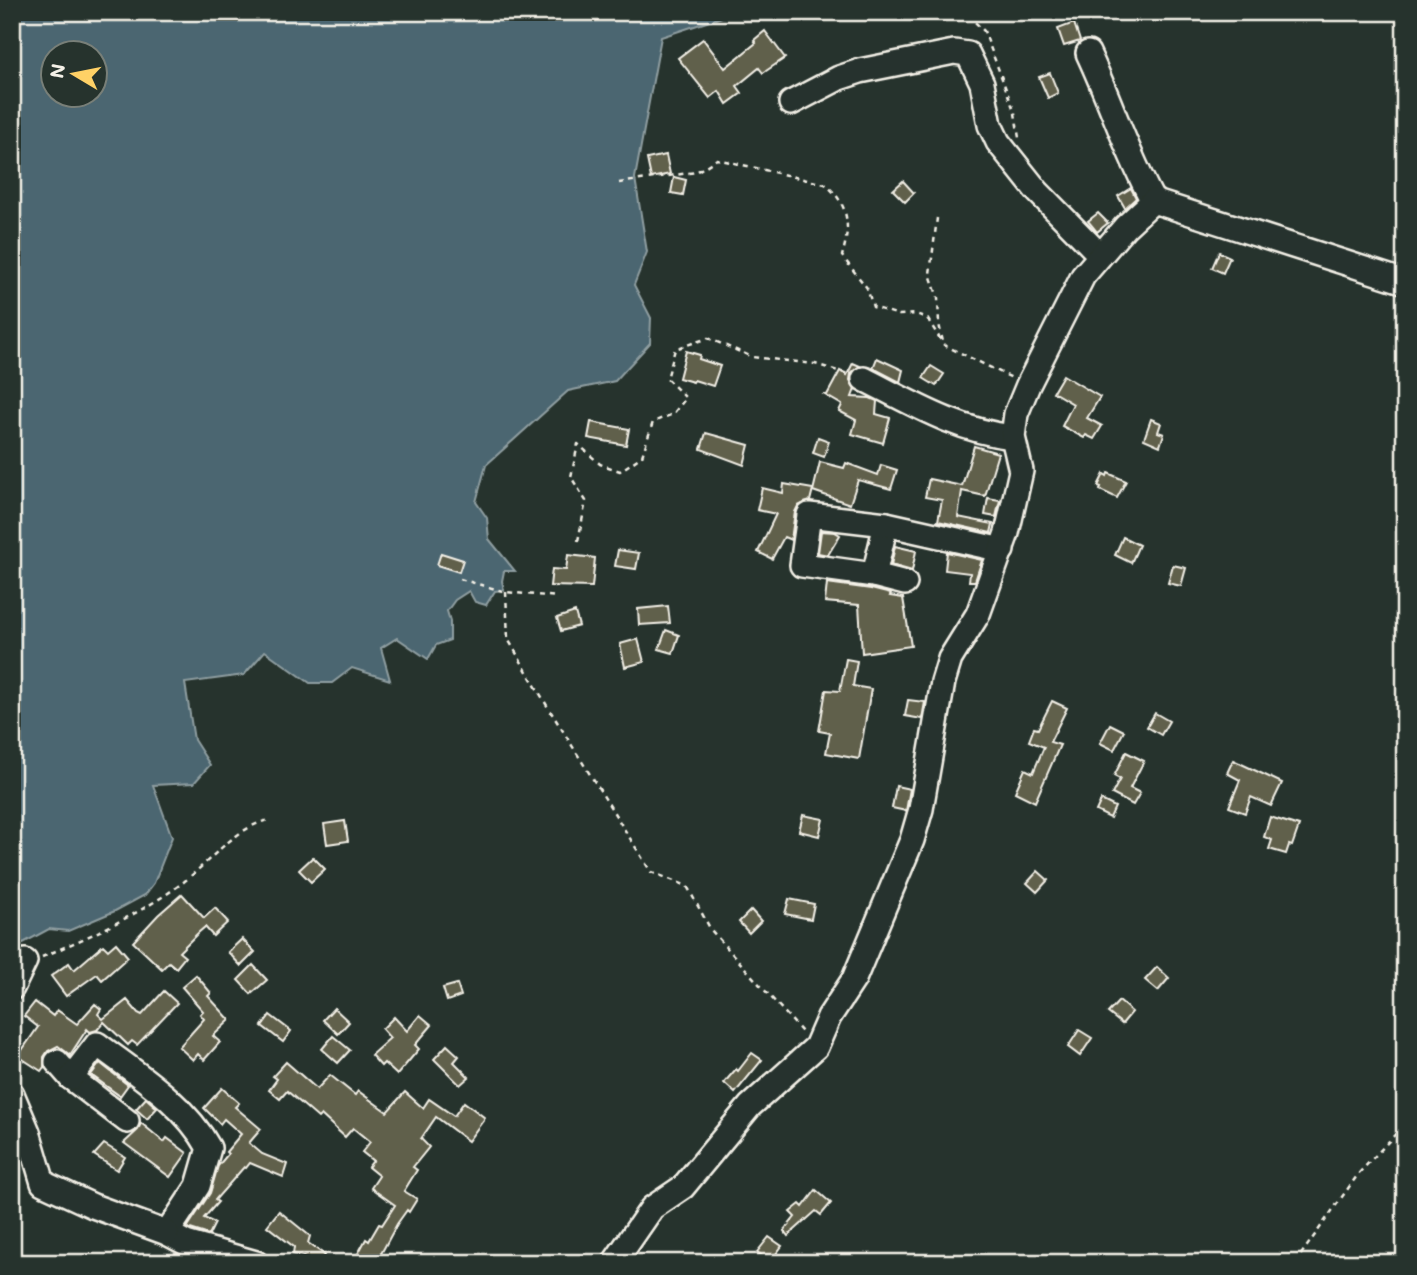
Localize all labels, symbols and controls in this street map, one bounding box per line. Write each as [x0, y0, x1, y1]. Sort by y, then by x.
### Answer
north arrow [38, 38, 108, 108]
text: N [43, 62, 70, 80]

